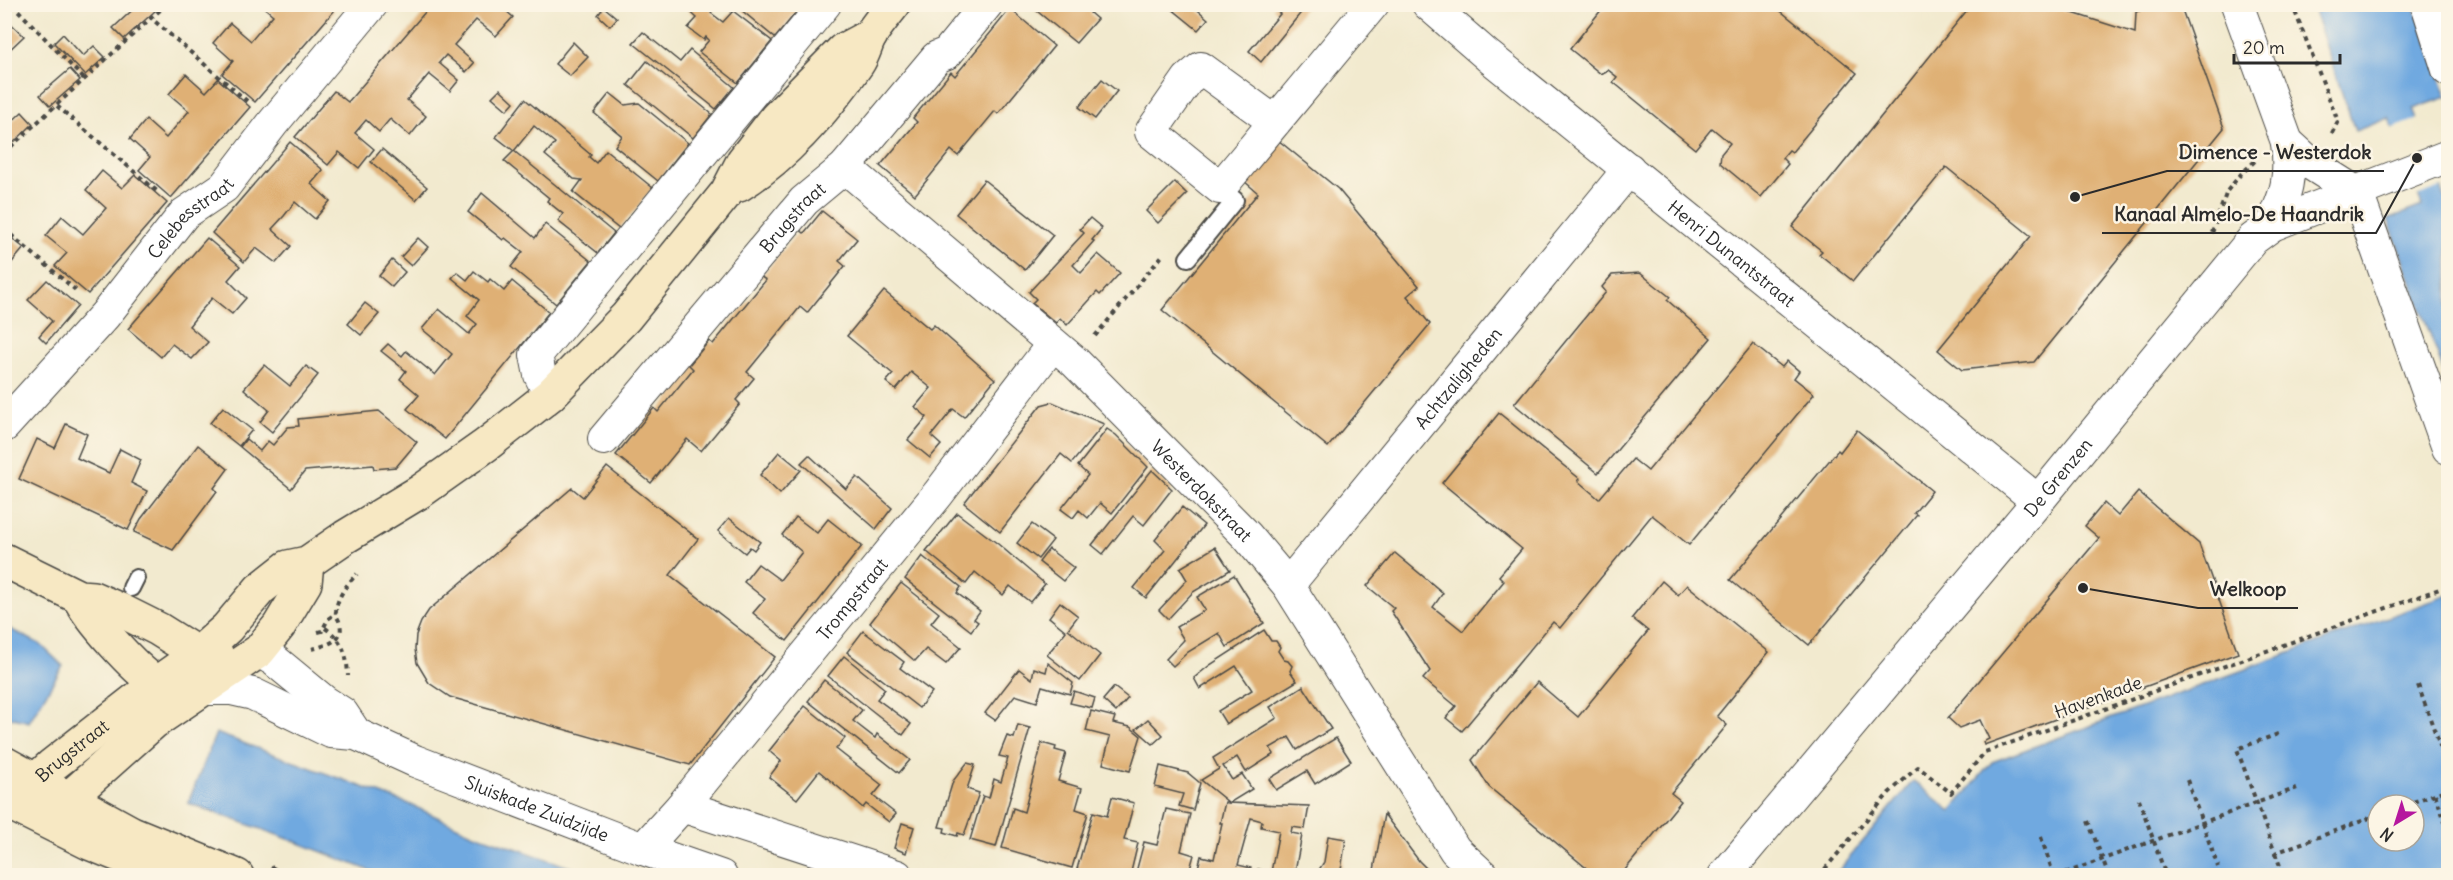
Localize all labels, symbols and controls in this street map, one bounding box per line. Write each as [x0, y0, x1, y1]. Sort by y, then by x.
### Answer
scale bar [2234, 27, 2340, 65]
text: 20 m [2243, 36, 2285, 59]
callout: Dimence - Westerdok [2167, 133, 2384, 171]
text: Dimence - Westerdok [2179, 139, 2372, 164]
street label: Celebesstraat [142, 173, 238, 263]
street label: Brugstraat [754, 177, 830, 257]
street label: Henri Dunantstraat [1664, 195, 1800, 312]
callout: Kanaal Almelo-De Haandrik [2102, 195, 2376, 233]
text: Kanaal Almelo-De Haandrik [2114, 201, 2364, 226]
street label: Achtzaligheden [1409, 322, 1506, 433]
street label: De Grenzen [2018, 433, 2097, 521]
street label: Westerdokstraat [1146, 435, 1257, 546]
street label: Trompstraat [811, 553, 892, 645]
callout: Welkoop [2198, 570, 2298, 608]
text: Welkoop [2210, 576, 2286, 601]
street label: Havenkade [2051, 671, 2145, 723]
street label: Brugstraat [30, 714, 113, 786]
street label: Sluiskade Zuidzijde [462, 770, 612, 846]
north arrow [2366, 793, 2426, 853]
text: N [2376, 824, 2397, 846]

